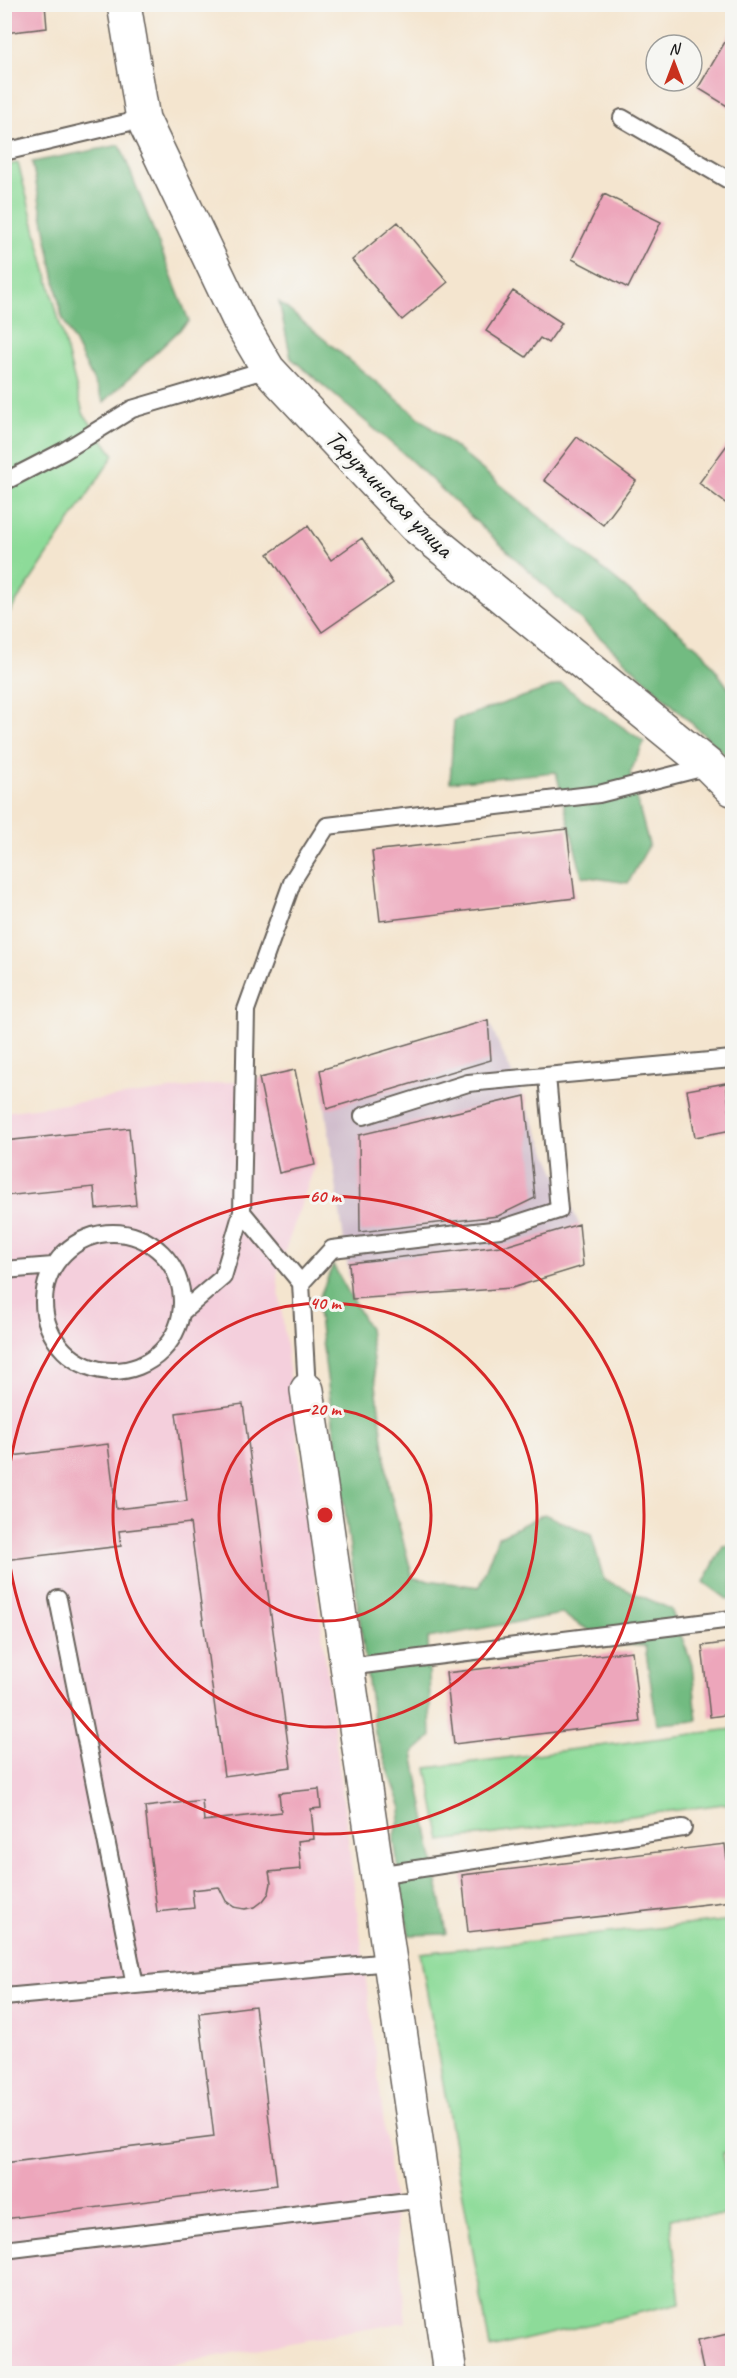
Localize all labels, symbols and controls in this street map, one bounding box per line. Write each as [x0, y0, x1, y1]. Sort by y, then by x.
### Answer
north arrow [644, 33, 704, 93]
text: N [669, 39, 682, 59]
street label: Тарутинская улица [319, 422, 462, 566]
text: 60 m [309, 1185, 342, 1207]
text: 40 m [310, 1292, 342, 1314]
text: 20 m [310, 1398, 342, 1420]
centre of rings [315, 1505, 335, 1525]

